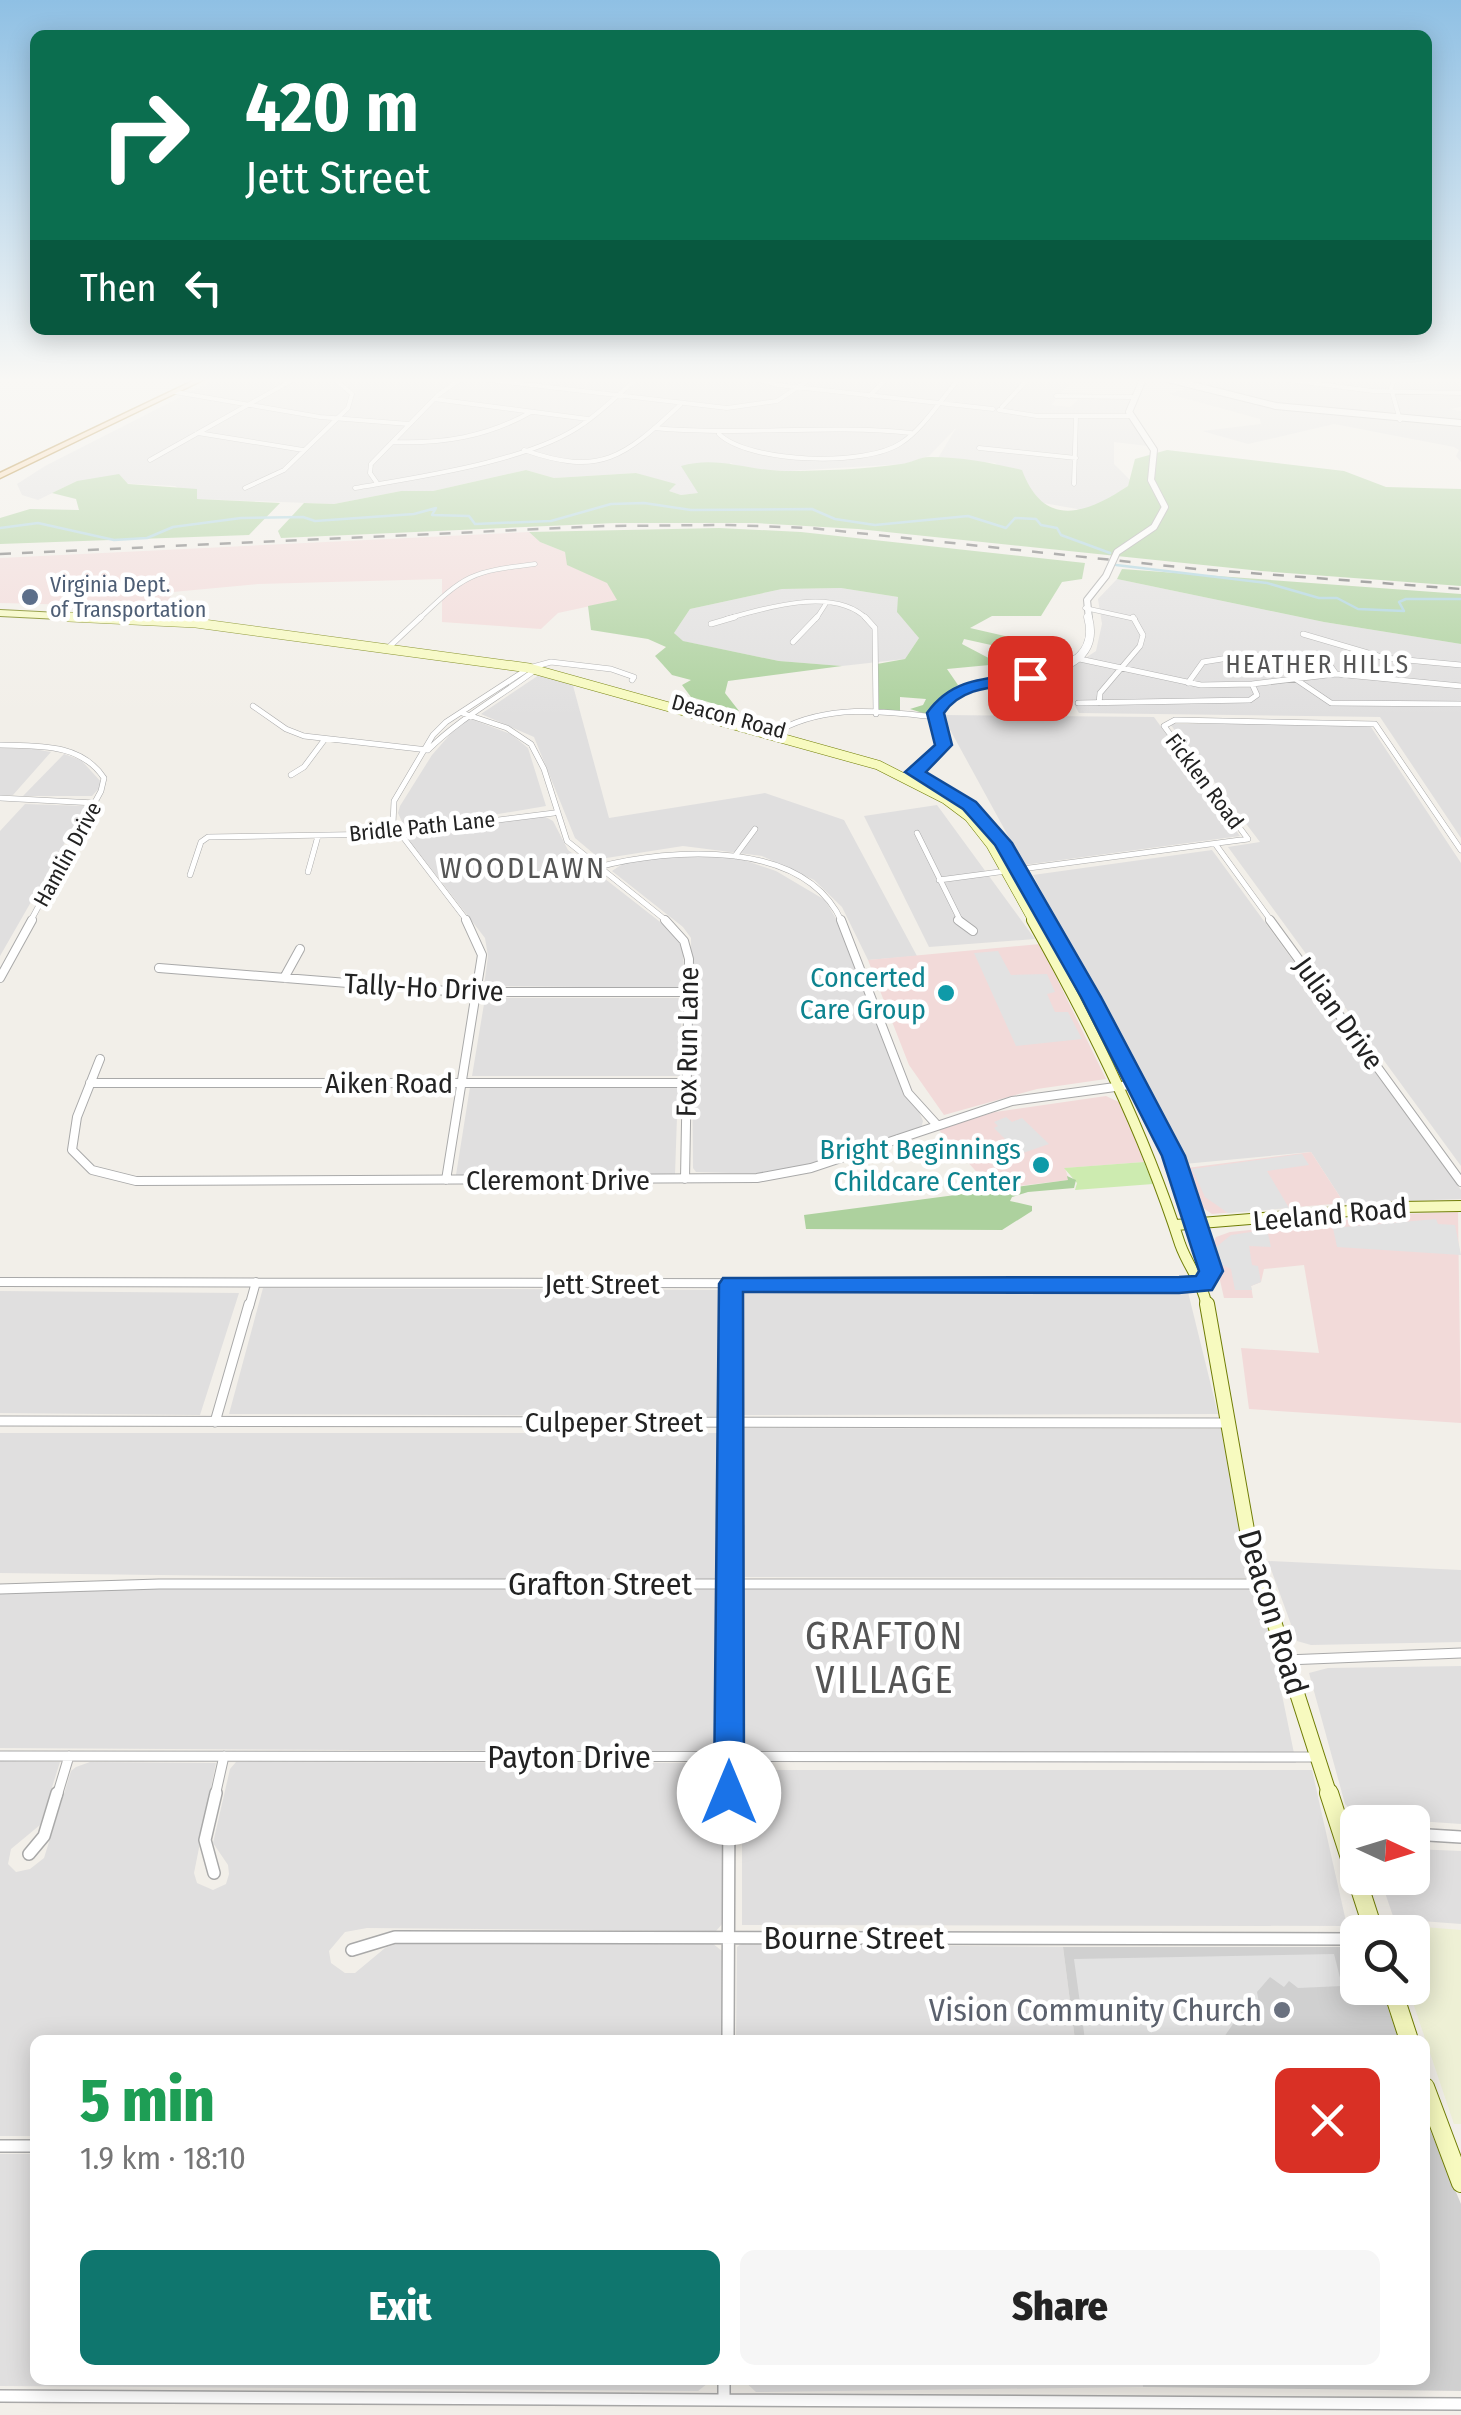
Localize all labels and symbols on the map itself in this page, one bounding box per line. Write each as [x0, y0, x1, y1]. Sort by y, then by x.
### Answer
place label: Virginia Dept. of Transportation [50, 571, 206, 623]
marker: Virginia Dept. of Transportation [19, 586, 41, 608]
pin [988, 636, 1073, 721]
district label: HEATHER HILLS [1225, 650, 1411, 680]
street label: Deacon Road [669, 688, 789, 745]
street label: Ficklen Road [1160, 728, 1249, 835]
street label: Hamlin Drive [28, 797, 107, 911]
street label: Bridle Path Lane [348, 805, 496, 848]
district label: WOODLAWN [439, 850, 607, 886]
street label: Julian Drive [1287, 951, 1390, 1076]
place label: Concerted Care Group [800, 961, 926, 1026]
street label: Tally-Ho Drive [343, 967, 505, 1008]
street label: Fox Run Lane [670, 967, 705, 1117]
marker: Concerted Care Group [935, 982, 957, 1004]
street label: Aiken Road [325, 1067, 453, 1100]
place label: Bright Beginnings Childcare Center [820, 1133, 1021, 1198]
marker: Bright Beginnings Childcare Center [1030, 1154, 1052, 1176]
street label: Cleremont Drive [466, 1164, 650, 1197]
street label: Leeland Road [1251, 1191, 1409, 1238]
street label: Jett Street [544, 1268, 660, 1301]
street label: Culpeper Street [525, 1406, 704, 1439]
street label: Deacon Road [1230, 1525, 1316, 1699]
street label: Grafton Street [508, 1565, 692, 1603]
district label: GRAFTON VILLAGE [805, 1613, 965, 1703]
street label: Payton Drive [487, 1738, 651, 1776]
position arrow [677, 1741, 781, 1845]
north arrow [1340, 1805, 1430, 1895]
street label: Bourne Street [763, 1919, 945, 1957]
place label: Vision Community Church [929, 1991, 1262, 2029]
marker: Vision Community Church [1271, 1999, 1293, 2021]

